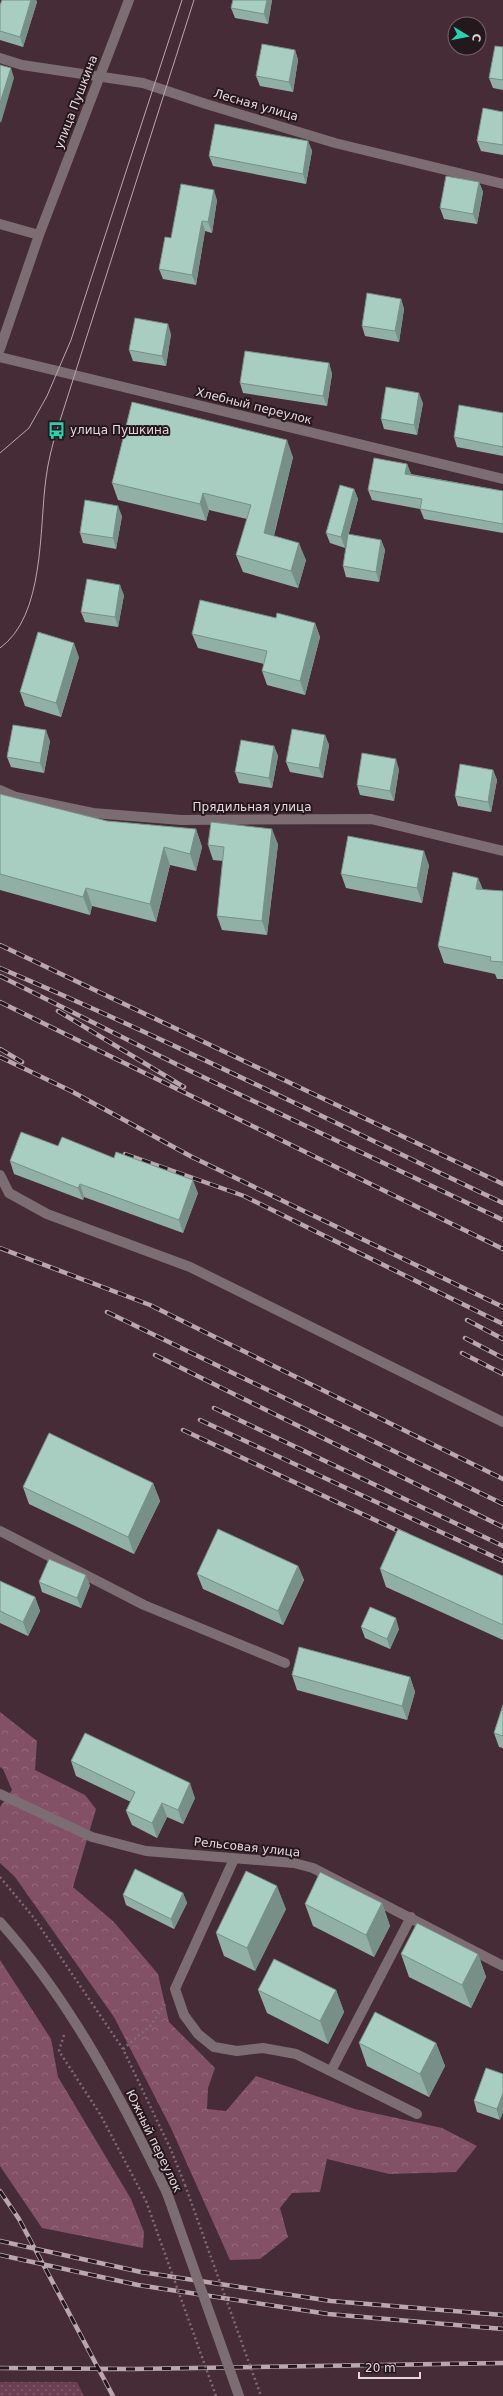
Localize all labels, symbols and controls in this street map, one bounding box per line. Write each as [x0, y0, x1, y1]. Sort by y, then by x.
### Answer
north arrow [447, 16, 487, 56]
text: С [469, 33, 483, 43]
street label: улица Пушкина [52, 53, 100, 151]
street label: Лесная улица [212, 86, 300, 124]
street label: Хлебный переулок [194, 385, 314, 427]
bus stop icon: улица Пушкина [47, 420, 67, 440]
place label: улица Пушкина [70, 423, 169, 437]
street label: Прядильная улица [192, 800, 312, 814]
street label: Рельсовая улица [193, 1834, 301, 1860]
street label: Южный переулок [123, 2087, 185, 2195]
scale bar [359, 2354, 420, 2380]
text: 20 m [365, 2361, 396, 2375]

